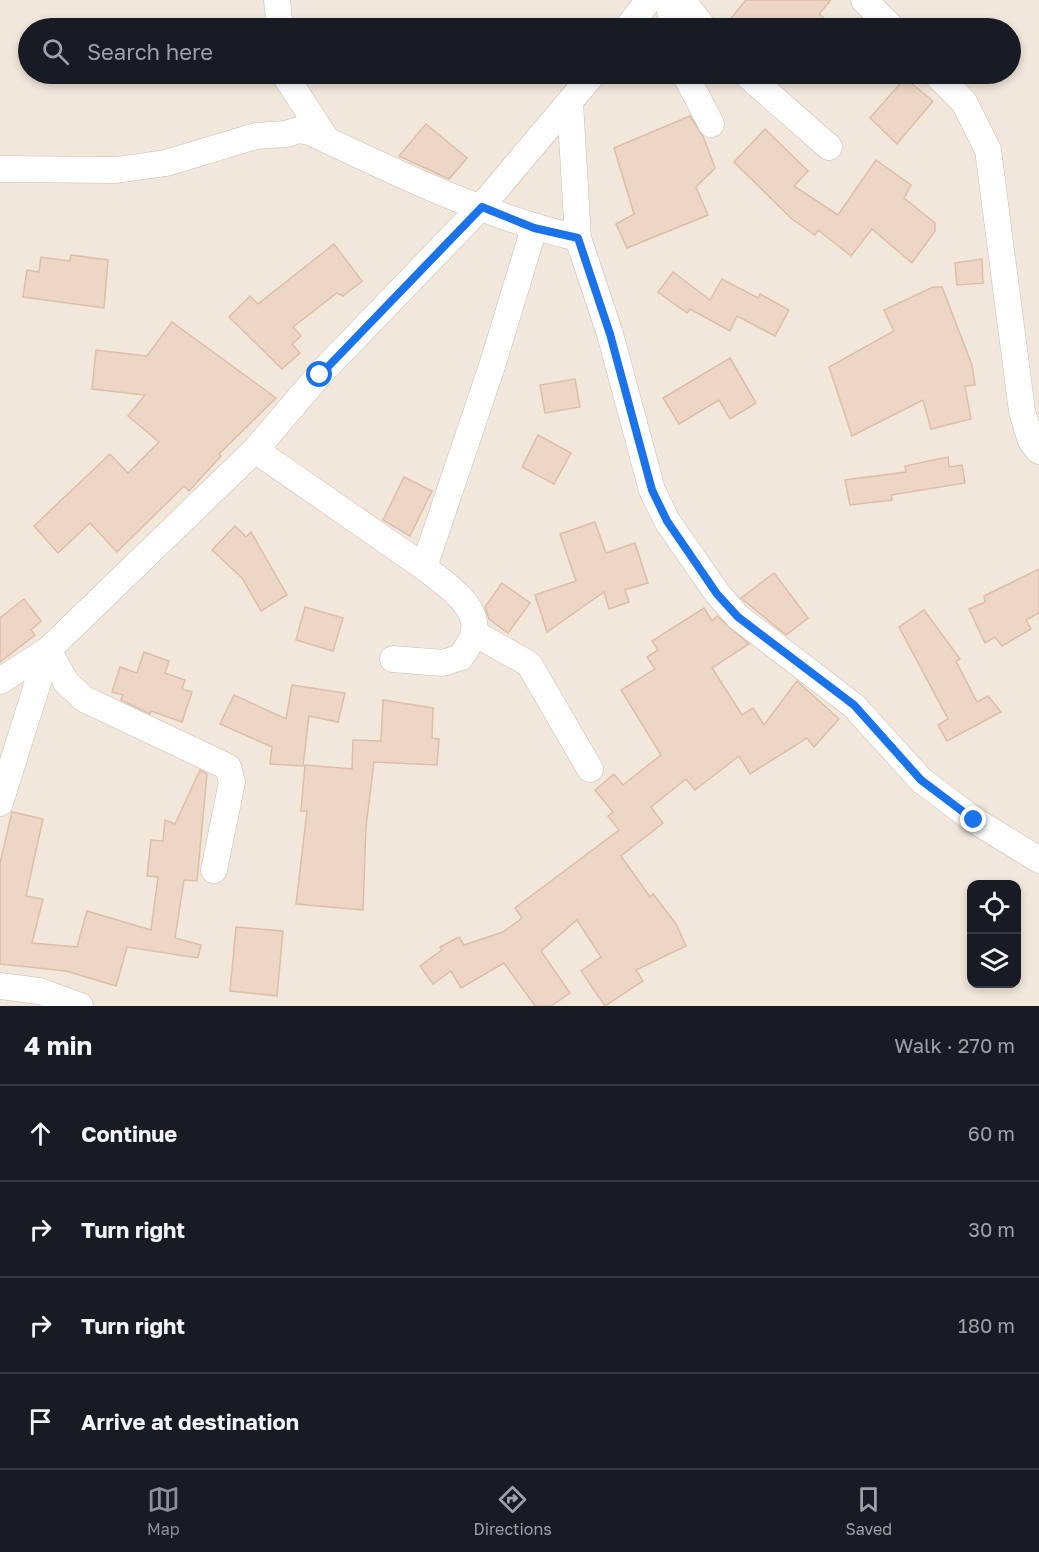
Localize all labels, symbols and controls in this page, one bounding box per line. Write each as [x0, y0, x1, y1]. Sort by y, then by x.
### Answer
search box [18, 18, 1021, 84]
icon: search [39, 35, 72, 68]
text: Search here [87, 38, 213, 65]
route start [306, 361, 332, 387]
route end [960, 806, 986, 832]
map controls [967, 880, 1021, 988]
button: locate [967, 880, 1021, 934]
button: layers [967, 934, 1021, 988]
text: 4 min [24, 1030, 92, 1061]
text: Walk · 270 m [894, 1033, 1015, 1057]
icon: ahead [24, 1117, 57, 1150]
text: Continue [81, 1120, 177, 1147]
text: 60 m [968, 1121, 1015, 1145]
icon: right [24, 1213, 57, 1246]
text: Turn right [81, 1216, 185, 1243]
text: 30 m [968, 1217, 1015, 1241]
icon: right [24, 1309, 57, 1342]
text: Turn right [81, 1312, 185, 1339]
text: 180 m [958, 1313, 1015, 1337]
icon: arrive [24, 1405, 57, 1438]
text: Arrive at destination [81, 1408, 299, 1435]
tab: Map [147, 1483, 180, 1539]
tab: Directions [474, 1483, 552, 1539]
tab: Saved [845, 1483, 892, 1539]

